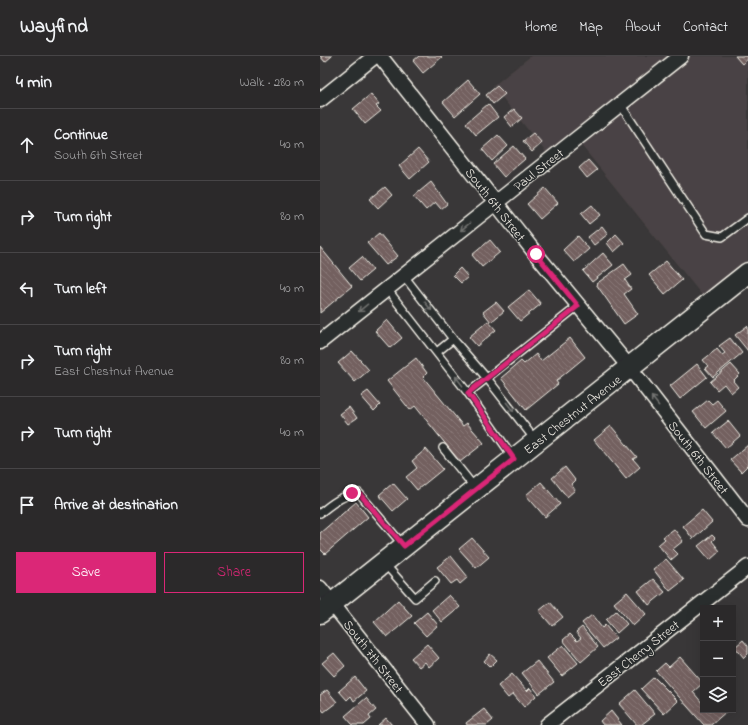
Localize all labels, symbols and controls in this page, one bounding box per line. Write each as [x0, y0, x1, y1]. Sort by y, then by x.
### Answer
text: Wayfind [20, 14, 88, 41]
text: Home [525, 17, 557, 38]
text: Map [579, 17, 603, 38]
text: About [625, 17, 661, 38]
text: Contact [683, 17, 728, 38]
text: 4 min [16, 70, 52, 95]
text: Walk · 280 m [239, 73, 304, 92]
text: Continue [54, 124, 108, 146]
icon: ahead [16, 134, 38, 156]
text: 40 m [280, 135, 304, 154]
street label: Paul Street [510, 144, 569, 196]
text: South 6th Street [54, 146, 143, 165]
street label: South 6th Street [460, 164, 530, 246]
icon: right [16, 206, 38, 228]
text: Turn right [54, 206, 112, 228]
text: 80 m [280, 207, 304, 226]
one-way arrow [459, 223, 470, 231]
route start [527, 245, 545, 263]
icon: left [16, 278, 38, 300]
text: Turn left [54, 278, 107, 300]
text: 40 m [280, 279, 304, 298]
one-way arrow [424, 301, 432, 312]
one-way arrow [357, 304, 368, 313]
text: Turn right [54, 340, 112, 362]
icon: right [16, 350, 38, 372]
text: 80 m [280, 351, 304, 370]
text: East Chestnut Avenue [54, 362, 174, 381]
street label: East Chestnut Avenue [520, 371, 626, 459]
one-way arrow [455, 376, 464, 387]
one-way arrow [651, 395, 659, 406]
one-way arrow [505, 402, 514, 413]
street label: South 6th Street [663, 417, 733, 499]
icon: right [16, 422, 38, 444]
text: Turn right [54, 422, 112, 444]
text: 40 m [280, 423, 304, 442]
route end [343, 484, 361, 502]
icon: arrive [16, 494, 38, 516]
text: Arrive at destination [54, 494, 178, 516]
button: Save [16, 552, 156, 593]
button: Share [164, 552, 304, 593]
map controls [700, 605, 736, 713]
button: + [700, 605, 736, 641]
street label: South 7th Street [338, 616, 408, 698]
street label: East Cherry Street [594, 616, 685, 693]
button: − [700, 641, 736, 677]
button: layers [700, 677, 736, 713]

